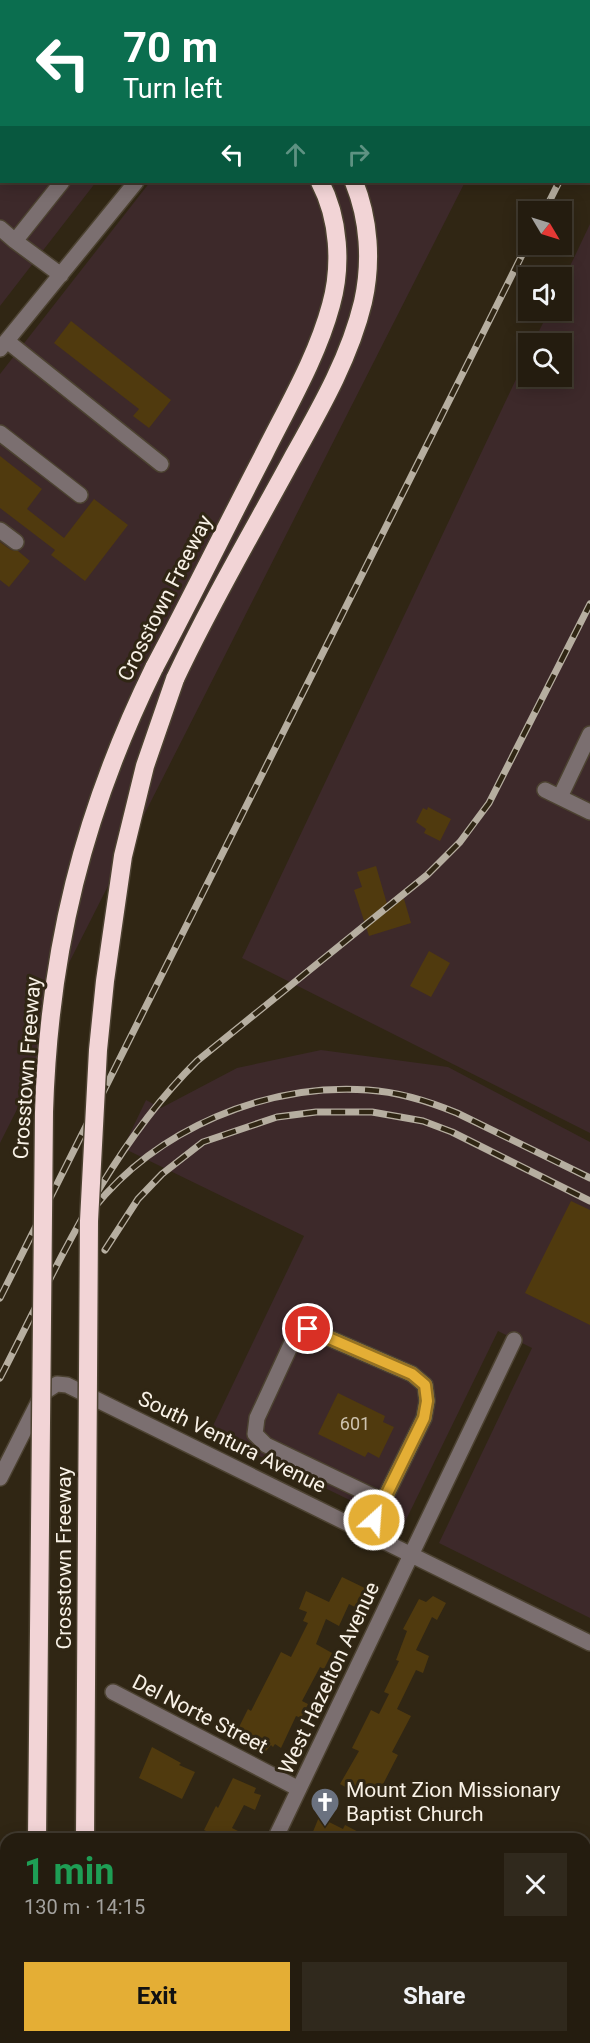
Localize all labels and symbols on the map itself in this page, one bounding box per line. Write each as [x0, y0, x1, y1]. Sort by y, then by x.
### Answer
north arrow [518, 201, 572, 255]
street label: Crosstown Freeway [113, 511, 217, 685]
street label: Crosstown Freeway [9, 976, 45, 1160]
pin [282, 1303, 333, 1354]
street label: South Ventura Avenue [134, 1386, 330, 1498]
house number: 601 [340, 1413, 370, 1434]
street label: Crosstown Freeway [52, 1466, 76, 1649]
position arrow [342, 1488, 406, 1552]
street label: West Hazelton Avenue [274, 1578, 384, 1778]
street label: Del Norte Street [128, 1670, 272, 1758]
place label: Mount Zion Missionary Baptist Church [346, 1778, 561, 1826]
church icon: Mount Zion Missionary Baptist Church [309, 1786, 341, 1828]

